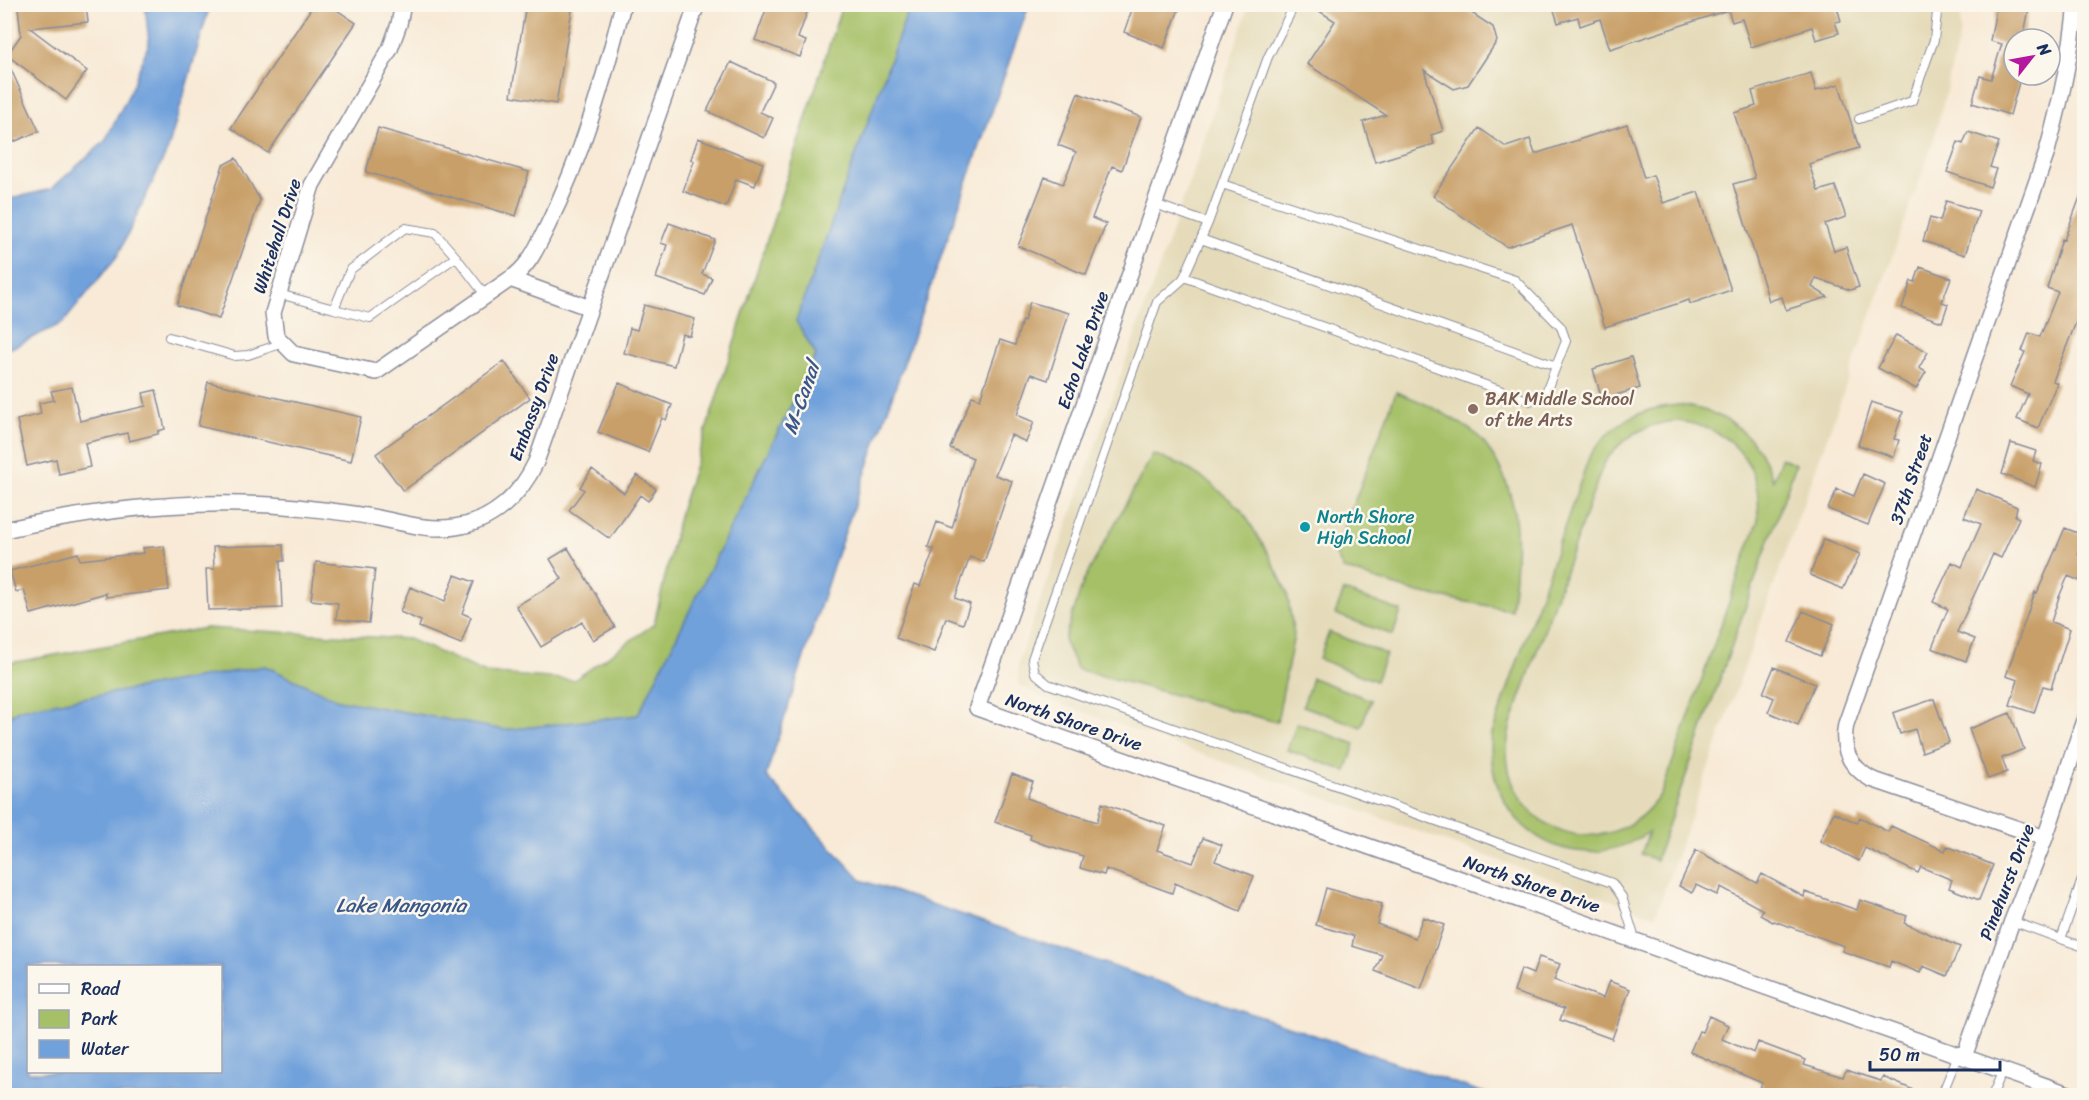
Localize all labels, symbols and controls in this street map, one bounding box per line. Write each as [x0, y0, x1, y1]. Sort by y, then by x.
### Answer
north arrow [2002, 27, 2062, 87]
text: N [2029, 36, 2060, 63]
street label: Whitehall Drive [243, 174, 311, 298]
street label: Echo Lake Drive [1048, 287, 1118, 413]
street label: Embassy Drive [500, 348, 568, 466]
water label: M-Canal [773, 353, 832, 439]
place label: BAK Middle School of the Arts [1485, 383, 1635, 436]
marker: BAK Middle School of the Arts [1466, 402, 1480, 416]
street label: 37th Street [1880, 429, 1942, 529]
place label: North Shore High School [1317, 501, 1415, 554]
marker: North Shore High School [1298, 520, 1312, 534]
street label: North Shore Drive [1001, 684, 1147, 760]
street label: Pinehurst Drive [1970, 819, 2044, 945]
street label: North Shore Drive [1459, 846, 1605, 922]
water label: Lake Mangonia [336, 888, 468, 923]
legend [27, 965, 222, 1073]
text: Road [81, 973, 121, 1005]
text: Park [81, 1003, 118, 1035]
text: Water [81, 1033, 130, 1065]
scale bar [1870, 1034, 2000, 1072]
text: 50 m [1879, 1039, 1920, 1071]

